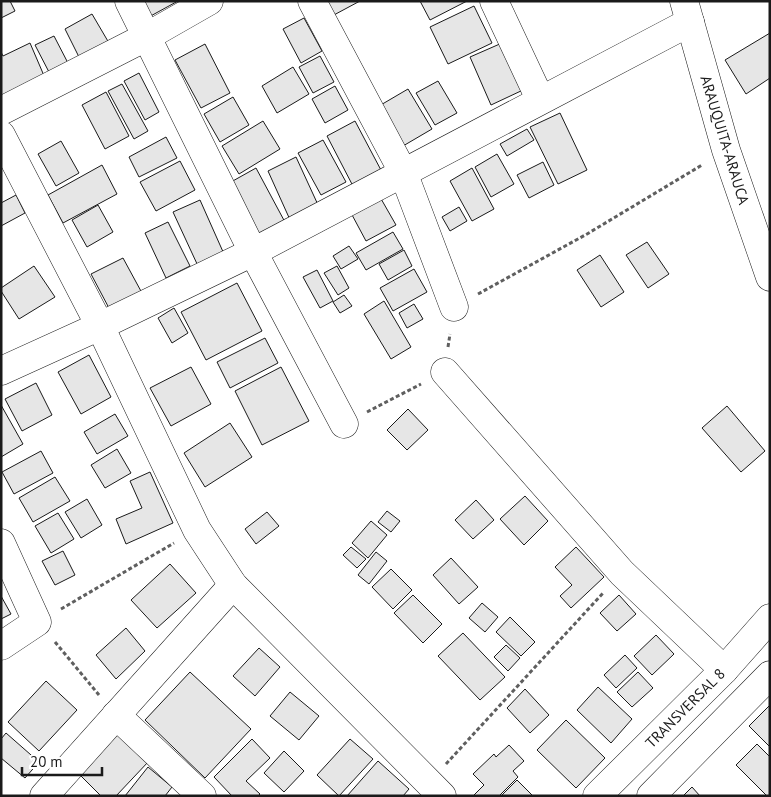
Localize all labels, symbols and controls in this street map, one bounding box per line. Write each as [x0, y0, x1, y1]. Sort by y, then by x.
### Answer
street label: ARAUQUITA-ARAUCA [696, 73, 754, 207]
street label: TRANSVERSAL 8 [641, 664, 729, 752]
scale bar [22, 744, 102, 776]
text: 20 m [30, 752, 63, 771]

